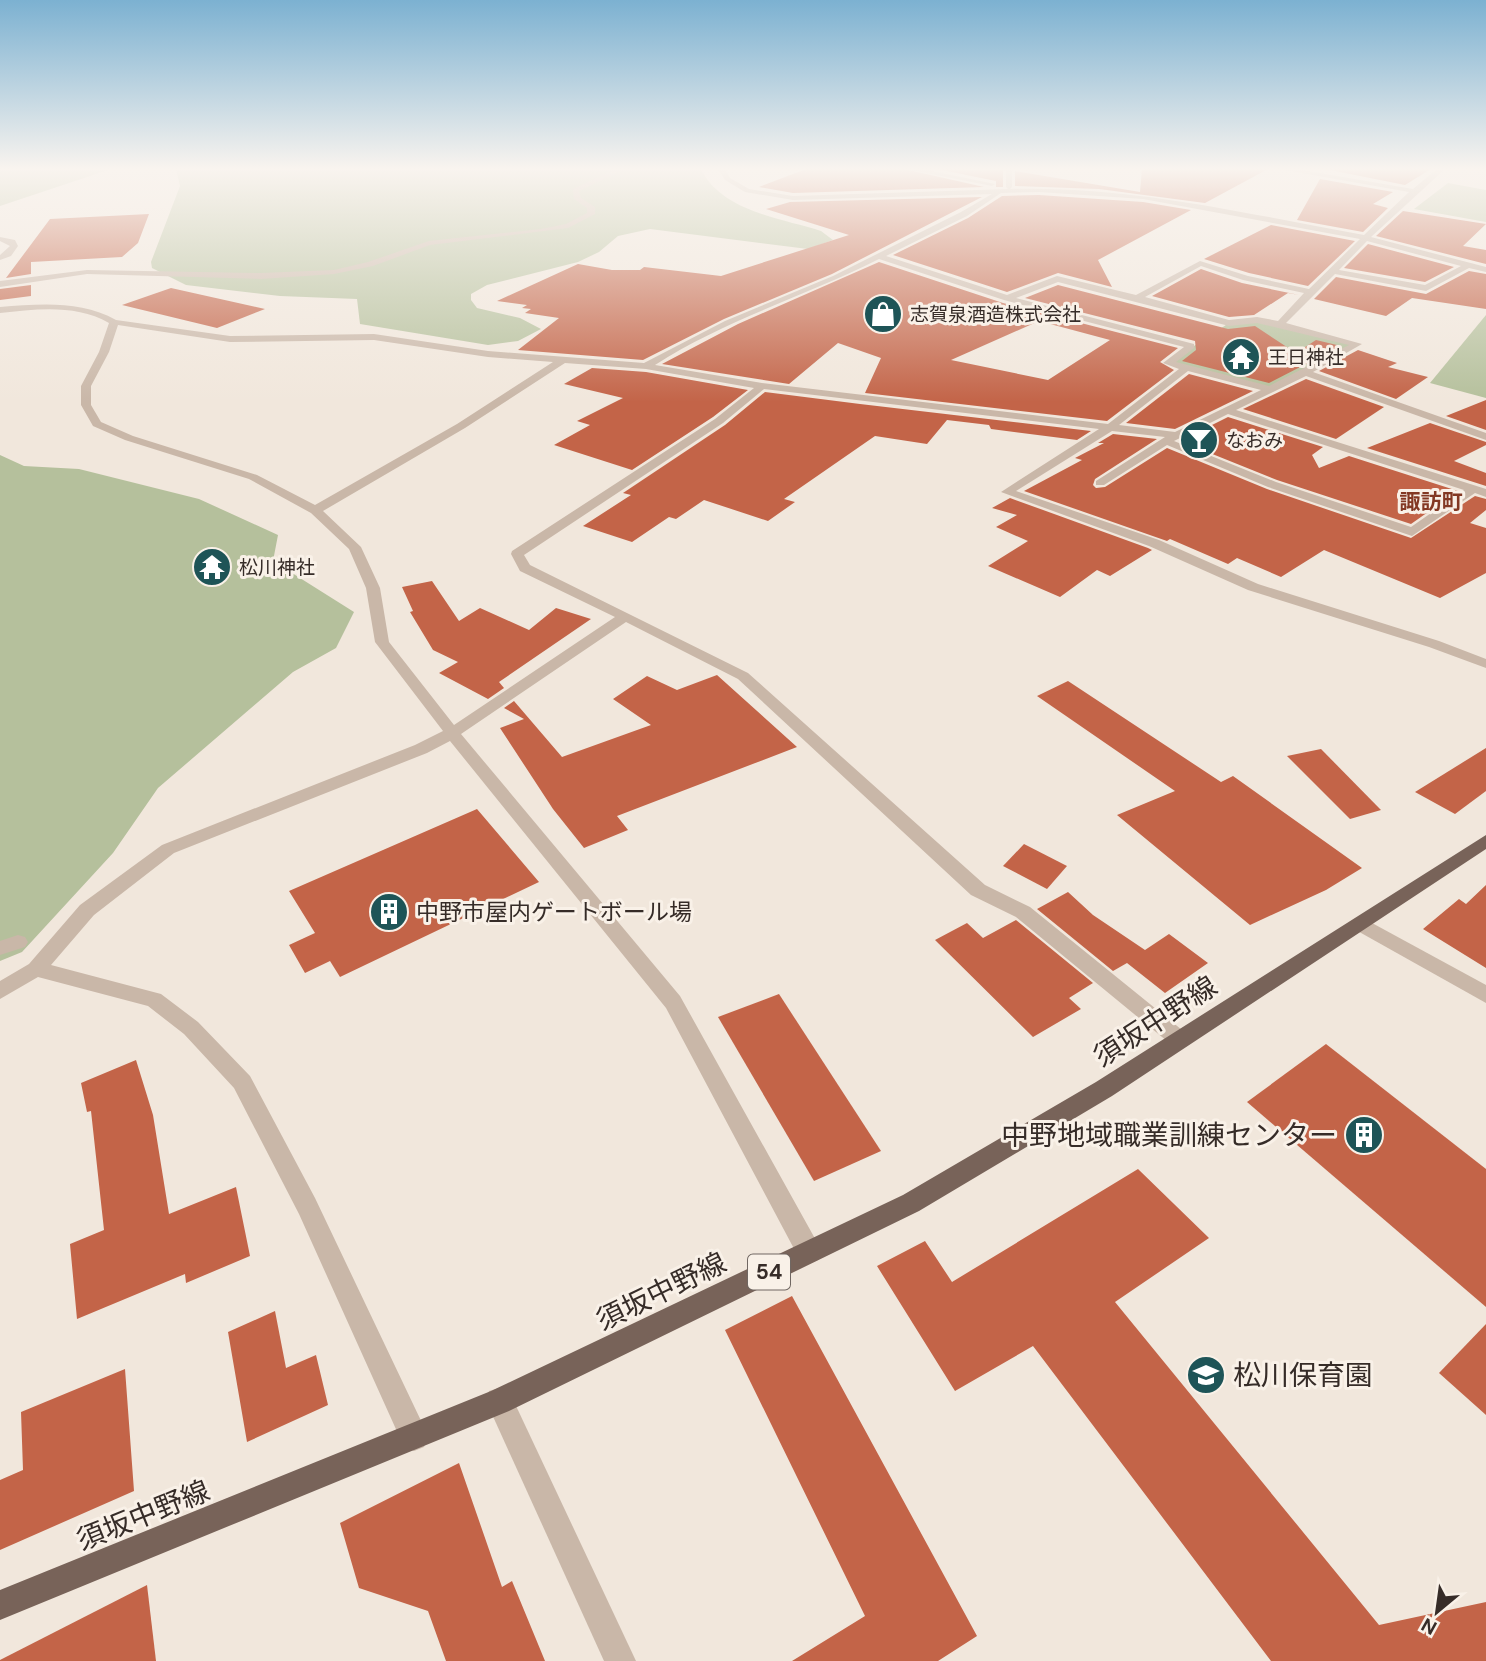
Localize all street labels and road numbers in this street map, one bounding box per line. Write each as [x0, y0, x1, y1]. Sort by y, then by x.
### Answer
street label: 須坂中野線 [1086, 968, 1224, 1075]
street label: 須坂中野線 [590, 1244, 732, 1339]
road number: 54 [748, 1254, 790, 1290]
street label: 須坂中野線 [71, 1472, 215, 1559]

